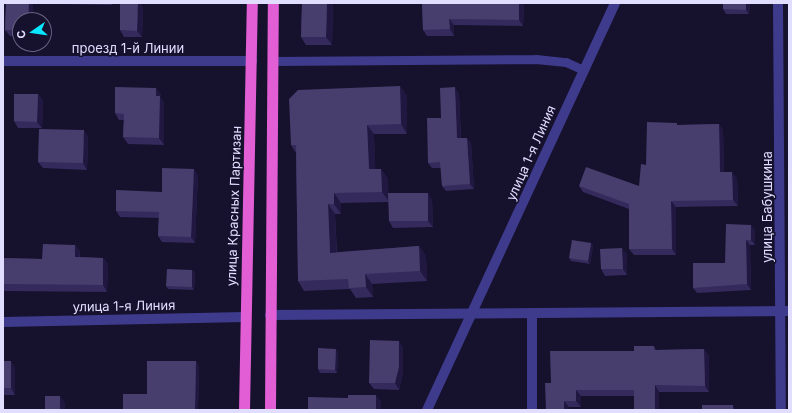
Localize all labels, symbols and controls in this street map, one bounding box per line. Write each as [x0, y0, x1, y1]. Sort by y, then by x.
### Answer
north arrow [12, 12, 52, 52]
text: С [14, 29, 29, 40]
street label: проезд 1-й Линии [72, 40, 184, 56]
street label: улица 1-я Линия [503, 103, 559, 203]
street label: улица Красных Партизан [223, 126, 245, 286]
street label: улица Бабушкина [759, 151, 775, 263]
street label: улица 1-я Линия [73, 297, 175, 315]

